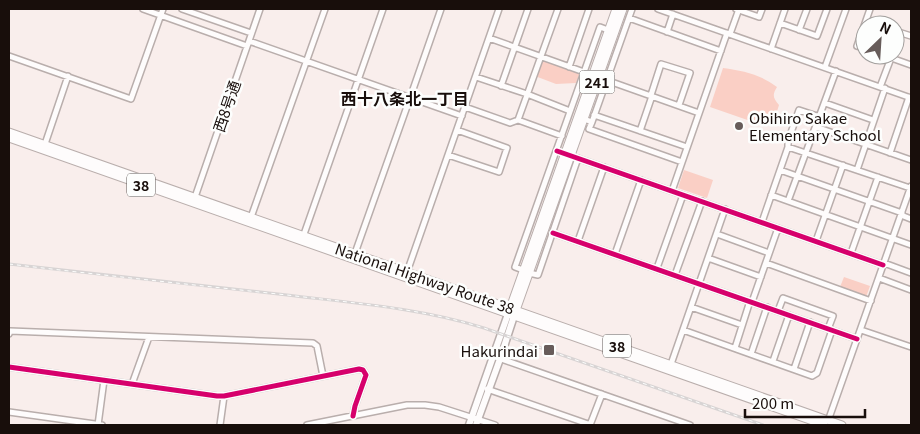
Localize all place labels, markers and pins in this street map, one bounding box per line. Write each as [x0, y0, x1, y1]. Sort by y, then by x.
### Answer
place label: Obihiro Sakae Elementary School [749, 107, 881, 145]
marker: Obihiro Sakae Elementary School [733, 120, 745, 132]
place label: Hakurindai [461, 340, 538, 361]
marker: Hakurindai [542, 343, 556, 357]

